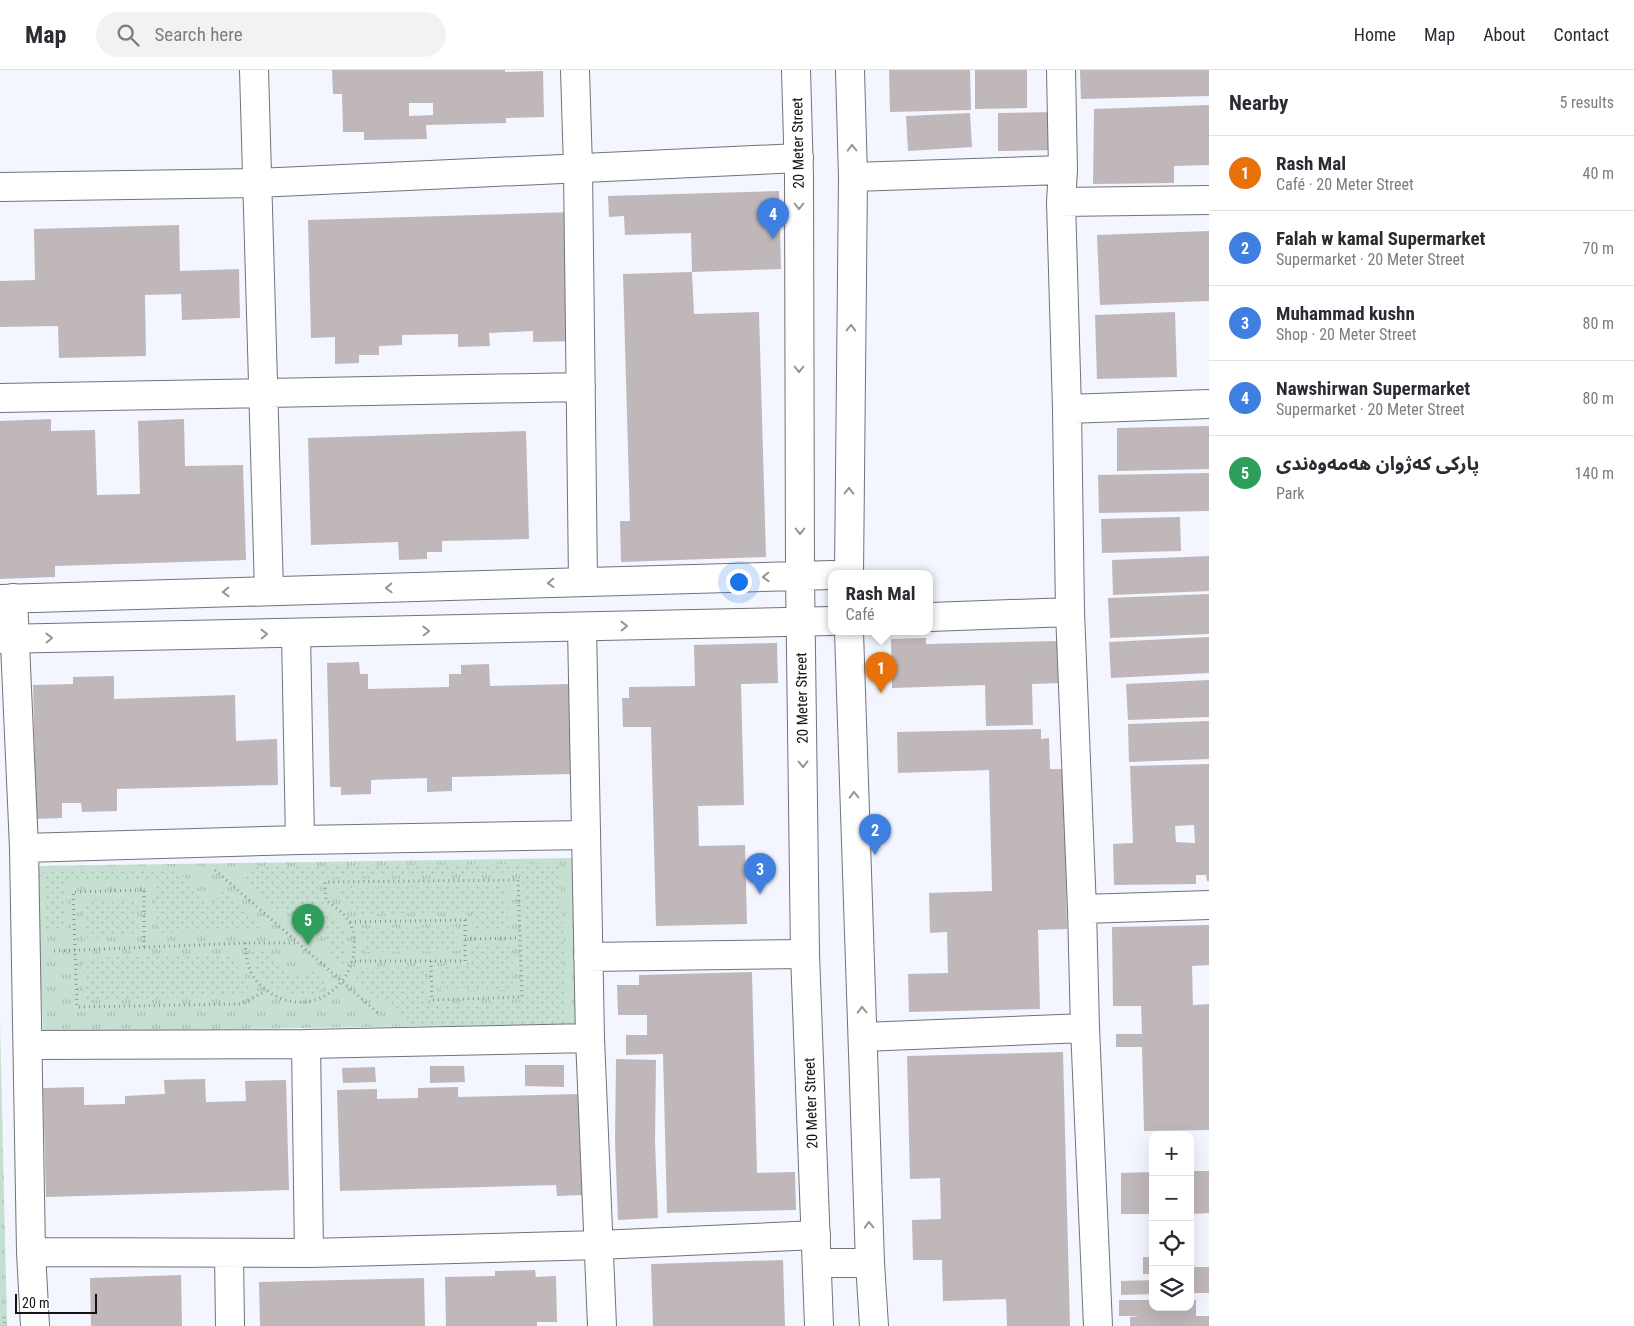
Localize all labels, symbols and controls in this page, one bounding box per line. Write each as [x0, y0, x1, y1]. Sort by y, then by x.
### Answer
search box [96, 12, 446, 57]
text: Map [25, 21, 66, 49]
icon: search [114, 21, 142, 49]
text: Search here [154, 23, 243, 46]
text: Home [1354, 24, 1396, 45]
text: Map [1424, 24, 1455, 45]
text: About [1483, 24, 1525, 45]
text: Contact [1553, 24, 1609, 45]
text: Nearby [1229, 91, 1288, 115]
text: 5 results [1559, 93, 1614, 112]
street label: 20 Meter Street [788, 97, 808, 189]
one-way arrow [847, 144, 857, 152]
text: Rash Mal [1276, 152, 1346, 175]
text: 1 [1241, 164, 1249, 183]
text: 40 m [1582, 164, 1614, 183]
text: Café · 20 Meter Street [1276, 175, 1414, 194]
pin: 4 [757, 198, 789, 239]
one-way arrow [794, 202, 804, 210]
text: Falah w kamal Supermarket [1276, 227, 1485, 250]
text: 2 [1241, 239, 1249, 258]
text: 70 m [1582, 239, 1614, 258]
text: Supermarket · 20 Meter Street [1276, 250, 1465, 269]
text: Muhammad kushn [1276, 302, 1415, 325]
text: 3 [1241, 314, 1249, 333]
text: 80 m [1582, 314, 1614, 333]
one-way arrow [846, 324, 856, 332]
text: Shop · 20 Meter Street [1276, 325, 1417, 344]
one-way arrow [794, 365, 804, 373]
text: Nawshirwan Supermarket [1276, 377, 1470, 400]
text: 4 [1241, 389, 1249, 408]
text: 80 m [1582, 389, 1614, 408]
text: Supermarket · 20 Meter Street [1276, 400, 1465, 419]
text: پارکی کەژوان هەمەوەندی [1276, 452, 1479, 475]
text: 5 [1241, 464, 1249, 483]
text: 140 m [1575, 464, 1614, 483]
text: Park [1276, 484, 1305, 503]
one-way arrow [844, 486, 855, 494]
one-way arrow [795, 528, 805, 535]
your location [726, 569, 752, 595]
popup [828, 570, 933, 635]
one-way arrow [762, 572, 770, 582]
one-way arrow [547, 578, 555, 589]
text: Rash Mal [846, 582, 915, 605]
one-way arrow [384, 583, 392, 593]
one-way arrow [222, 587, 230, 598]
text: Café [846, 605, 875, 624]
one-way arrow [620, 621, 628, 631]
one-way arrow [422, 626, 430, 636]
one-way arrow [260, 629, 268, 640]
one-way arrow [45, 633, 53, 643]
street label: 20 Meter Street [792, 652, 812, 744]
pin: 1 [865, 652, 897, 693]
one-way arrow [797, 760, 808, 768]
one-way arrow [849, 791, 860, 799]
pin: 2 [859, 814, 891, 855]
pin: 3 [744, 853, 776, 894]
pin: 5 [292, 904, 324, 945]
one-way arrow [856, 1006, 867, 1014]
street label: 20 Meter Street [800, 1057, 822, 1149]
map controls [1149, 1131, 1194, 1311]
button: + [1149, 1131, 1194, 1176]
button: − [1149, 1176, 1194, 1221]
one-way arrow [864, 1221, 874, 1228]
button: locate [1149, 1221, 1194, 1266]
button: layers [1149, 1266, 1194, 1311]
scale bar [15, 1291, 98, 1314]
text: 20 m [22, 1295, 50, 1311]

